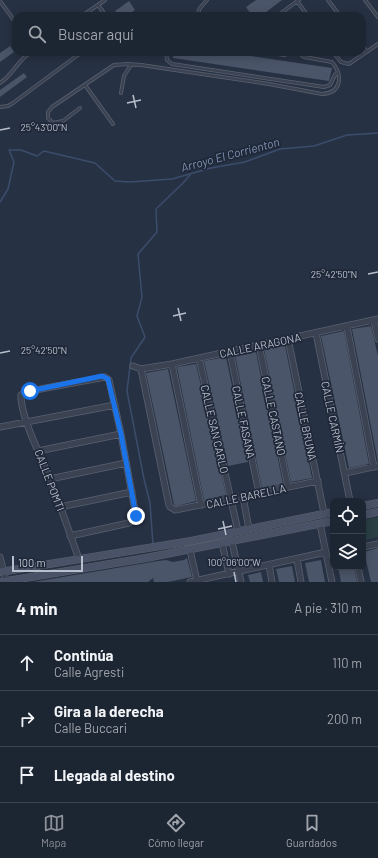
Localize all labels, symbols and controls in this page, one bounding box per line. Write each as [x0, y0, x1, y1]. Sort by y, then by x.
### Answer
search box [12, 12, 366, 56]
icon: search [26, 23, 48, 45]
text: Buscar aquí [58, 25, 134, 43]
text: 25°43'00"N [21, 121, 67, 133]
water label: Arroyo El Corrienton [179, 134, 281, 174]
text: 25°42'50"N [311, 268, 357, 280]
street label: CALLE ARAGONA [218, 330, 302, 360]
text: 25°42'50"N [21, 344, 67, 356]
street label: CALLE CASTANO [259, 375, 289, 457]
street label: CALLE CARMÍN [319, 380, 347, 454]
route start [21, 382, 39, 400]
street label: CALLE SAN CARLO [198, 383, 232, 475]
street label: CALLE FASANA [230, 385, 258, 460]
street label: CALLE BRUNA [292, 391, 320, 462]
street label: CALLE POMTI [32, 447, 68, 513]
street label: CALLE BARELLA [205, 481, 287, 511]
map controls [330, 498, 366, 570]
button: locate [330, 498, 366, 534]
route end [127, 507, 145, 525]
button: layers [330, 534, 366, 570]
scale bar [12, 554, 83, 573]
text: 100 m [18, 556, 46, 569]
text: 100°06'00"W [207, 556, 261, 568]
text: 4 min [16, 598, 58, 618]
text: A pie · 310 m [294, 600, 362, 616]
text: Continúa [54, 646, 114, 664]
icon: ahead [16, 652, 38, 674]
text: 110 m [332, 655, 362, 671]
text: Calle Agresti [54, 664, 124, 680]
text: Gira a la derecha [54, 702, 164, 720]
icon: right [16, 708, 38, 730]
text: 200 m [327, 711, 362, 727]
text: Calle Buccari [54, 720, 127, 736]
icon: arrive [16, 764, 38, 786]
text: Llegada al destino [54, 766, 175, 784]
tab: Mapa [41, 812, 66, 849]
tab: Cómo llegar [148, 812, 204, 849]
tab: Guardados [286, 812, 337, 849]

